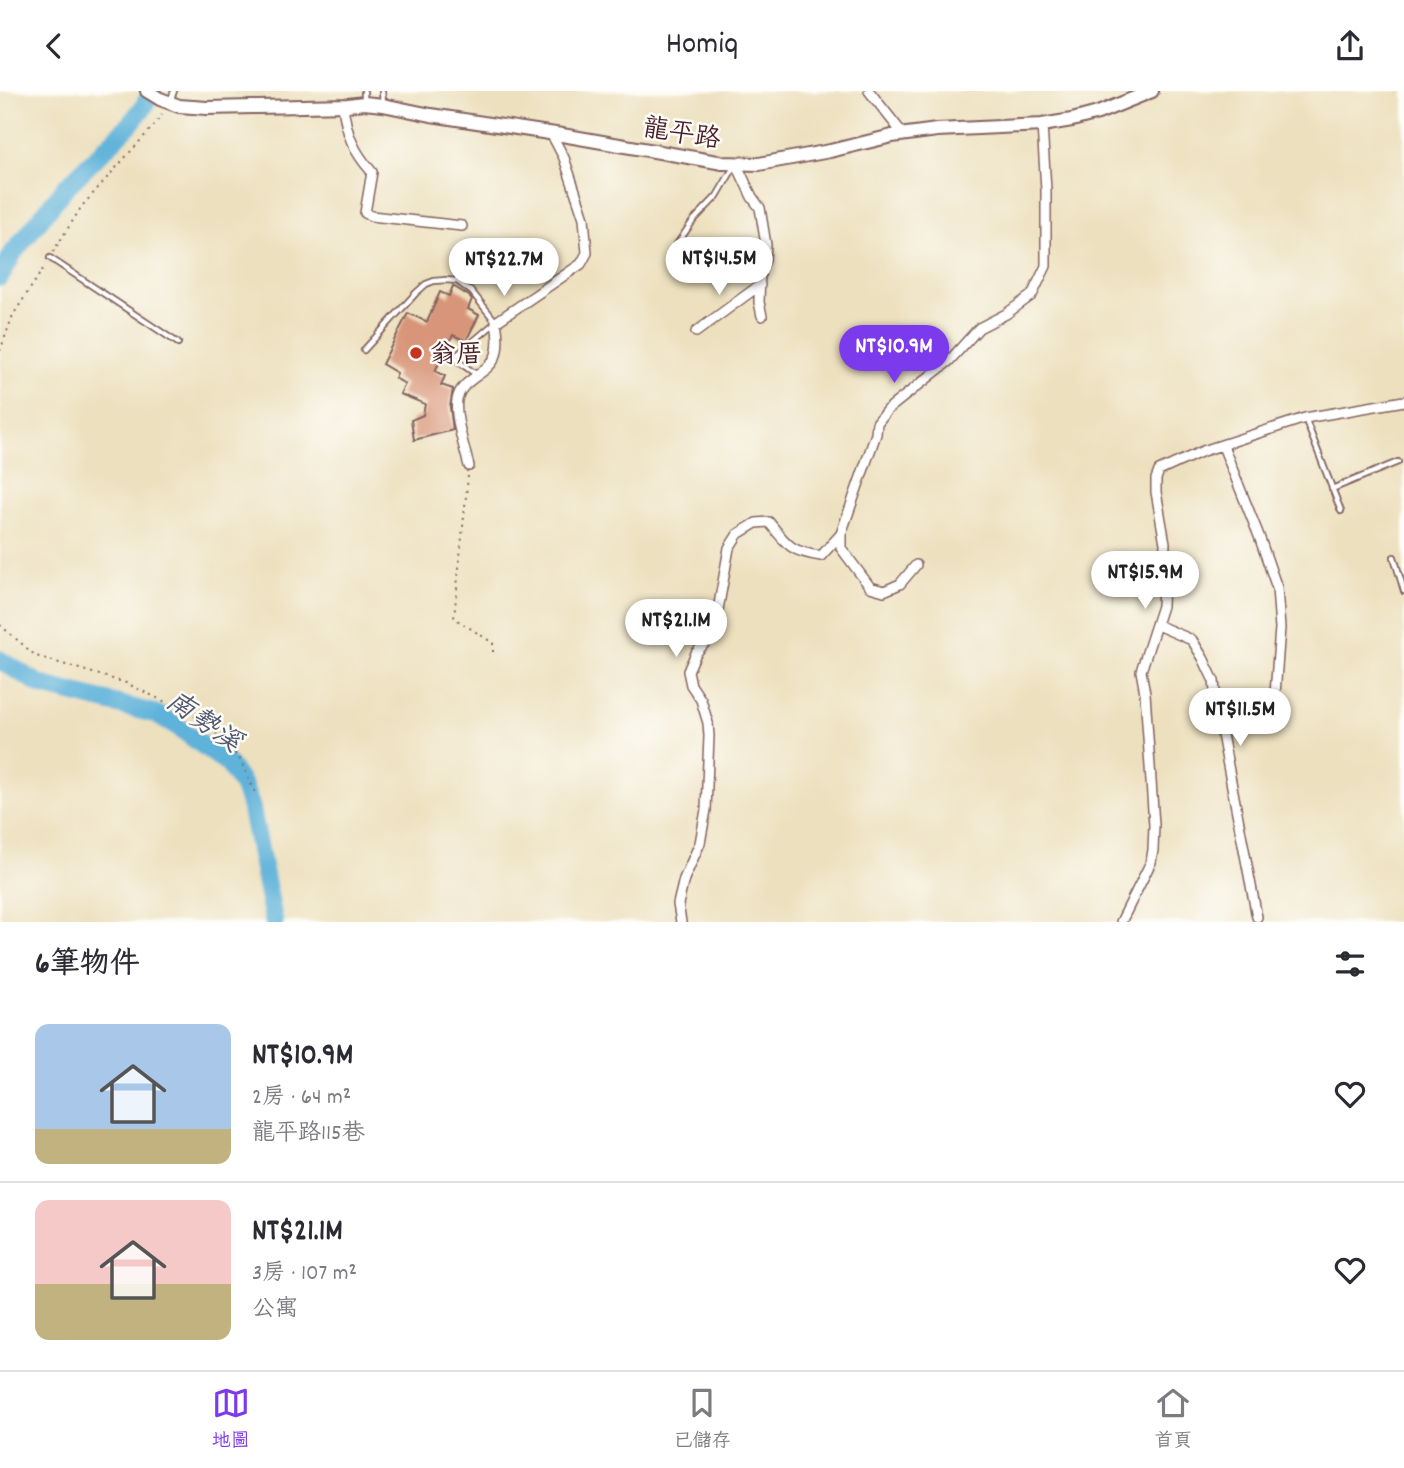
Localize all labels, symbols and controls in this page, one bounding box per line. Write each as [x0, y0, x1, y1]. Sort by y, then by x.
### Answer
text: Homiq [666, 23, 738, 69]
icon: back [35, 27, 73, 65]
icon: share [1331, 27, 1369, 65]
street label: 龍平路 [640, 111, 723, 160]
pin: NT$14.5M [647, 237, 791, 297]
pin: NT$22.7M [432, 239, 576, 298]
text: NT$14.5M [682, 243, 756, 276]
text: NT$22.7M [465, 244, 543, 277]
pin: NT$10.9M [822, 325, 966, 385]
text: NT$10.9M [855, 331, 933, 364]
place label: 翁厝 [430, 338, 482, 375]
marker: 翁厝 [408, 345, 424, 361]
pin: NT$15.9M [1073, 552, 1217, 611]
text: NT$15.9M [1107, 557, 1183, 590]
pin: NT$21.1M [604, 599, 748, 659]
text: NT$21.1M [641, 605, 711, 638]
water label: 南勢溪 [156, 684, 250, 766]
pin: NT$11.5M [1168, 689, 1312, 748]
text: NT$11.5M [1205, 694, 1275, 727]
text: 6筆物件 [35, 945, 140, 988]
icon: filters [1331, 945, 1369, 983]
text: NT$10.9M [252, 1036, 353, 1079]
icon: home [91, 1052, 175, 1136]
icon: heart [1331, 1075, 1369, 1113]
text: 2房 · 64 m² [252, 1082, 351, 1115]
text: 龍平路115巷 [252, 1118, 365, 1151]
text: NT$21.1M [252, 1212, 343, 1255]
icon: home [91, 1228, 175, 1312]
icon: heart [1331, 1251, 1369, 1289]
text: 3房 · 107 m² [252, 1258, 357, 1291]
text: 公寓 [252, 1294, 298, 1327]
tab: 地圖 [212, 1384, 250, 1456]
tab: 已儲存 [673, 1384, 730, 1456]
tab: 首頁 [1154, 1384, 1192, 1456]

